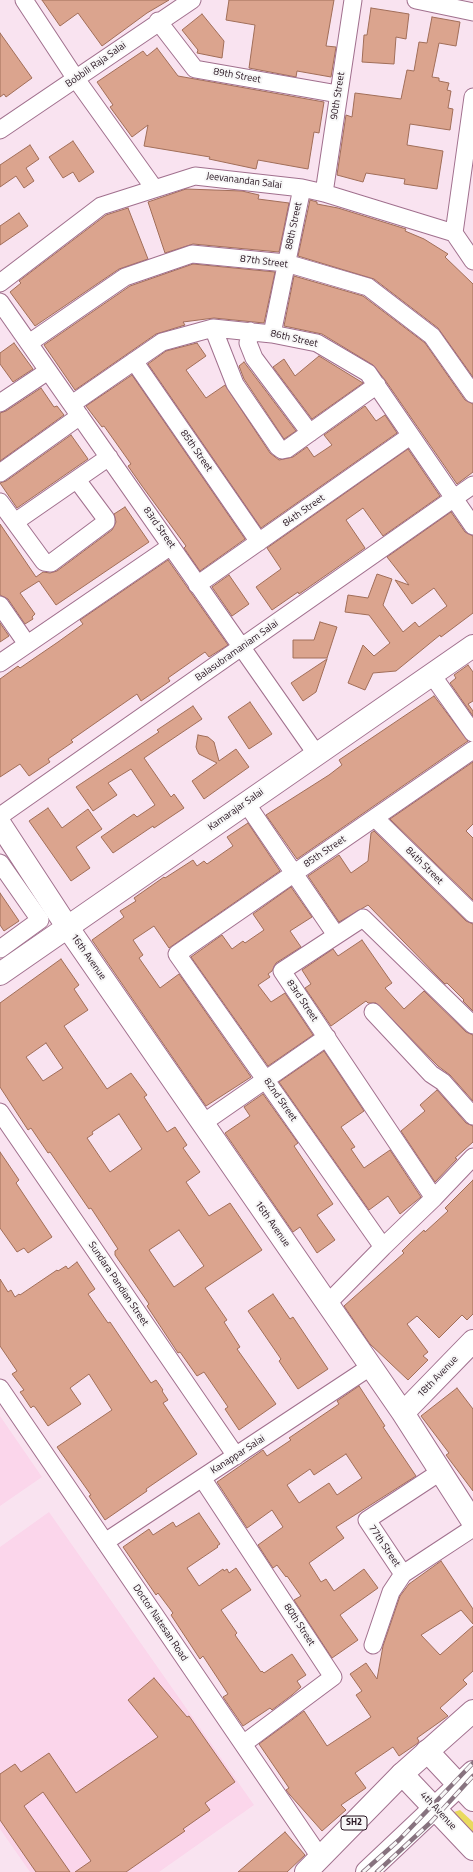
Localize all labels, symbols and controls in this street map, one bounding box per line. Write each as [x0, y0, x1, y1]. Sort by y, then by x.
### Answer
street label: Bobbili Raja Salai [63, 40, 129, 90]
street label: 89th Street [212, 66, 262, 86]
street label: 90th Street [328, 71, 348, 121]
street label: Jeevanandan Salai [205, 170, 283, 192]
street label: 88th Street [283, 201, 305, 251]
street label: 87th Street [239, 253, 289, 271]
street label: 86th Street [269, 328, 319, 350]
street label: 85th Street [177, 428, 215, 474]
street label: 84th Street [281, 492, 327, 530]
street label: 83rd Street [140, 505, 178, 551]
street label: Balasubramaniam Salai [193, 618, 281, 684]
street label: Kamarajar Salai [206, 786, 266, 834]
street label: 85th Street [302, 834, 348, 870]
street label: 84th Street [403, 845, 445, 887]
street label: 16th Avenue [68, 932, 108, 982]
street label: 83rd Street [284, 978, 320, 1024]
street label: 82nd Street [261, 1076, 299, 1124]
street label: 16th Avenue [252, 1199, 292, 1249]
street label: Sundara Pandian Street [85, 1240, 151, 1328]
street label: 18th Avenue [415, 1354, 461, 1400]
street label: Kanappar Salai [209, 1433, 267, 1477]
street label: 77th Street [366, 1523, 402, 1569]
street label: Doctor Natesan Road [130, 1582, 190, 1664]
street label: 80th Street [281, 1602, 317, 1648]
street label: 4th Avenue [417, 1789, 459, 1833]
road number: SH2 [341, 1816, 367, 1830]

